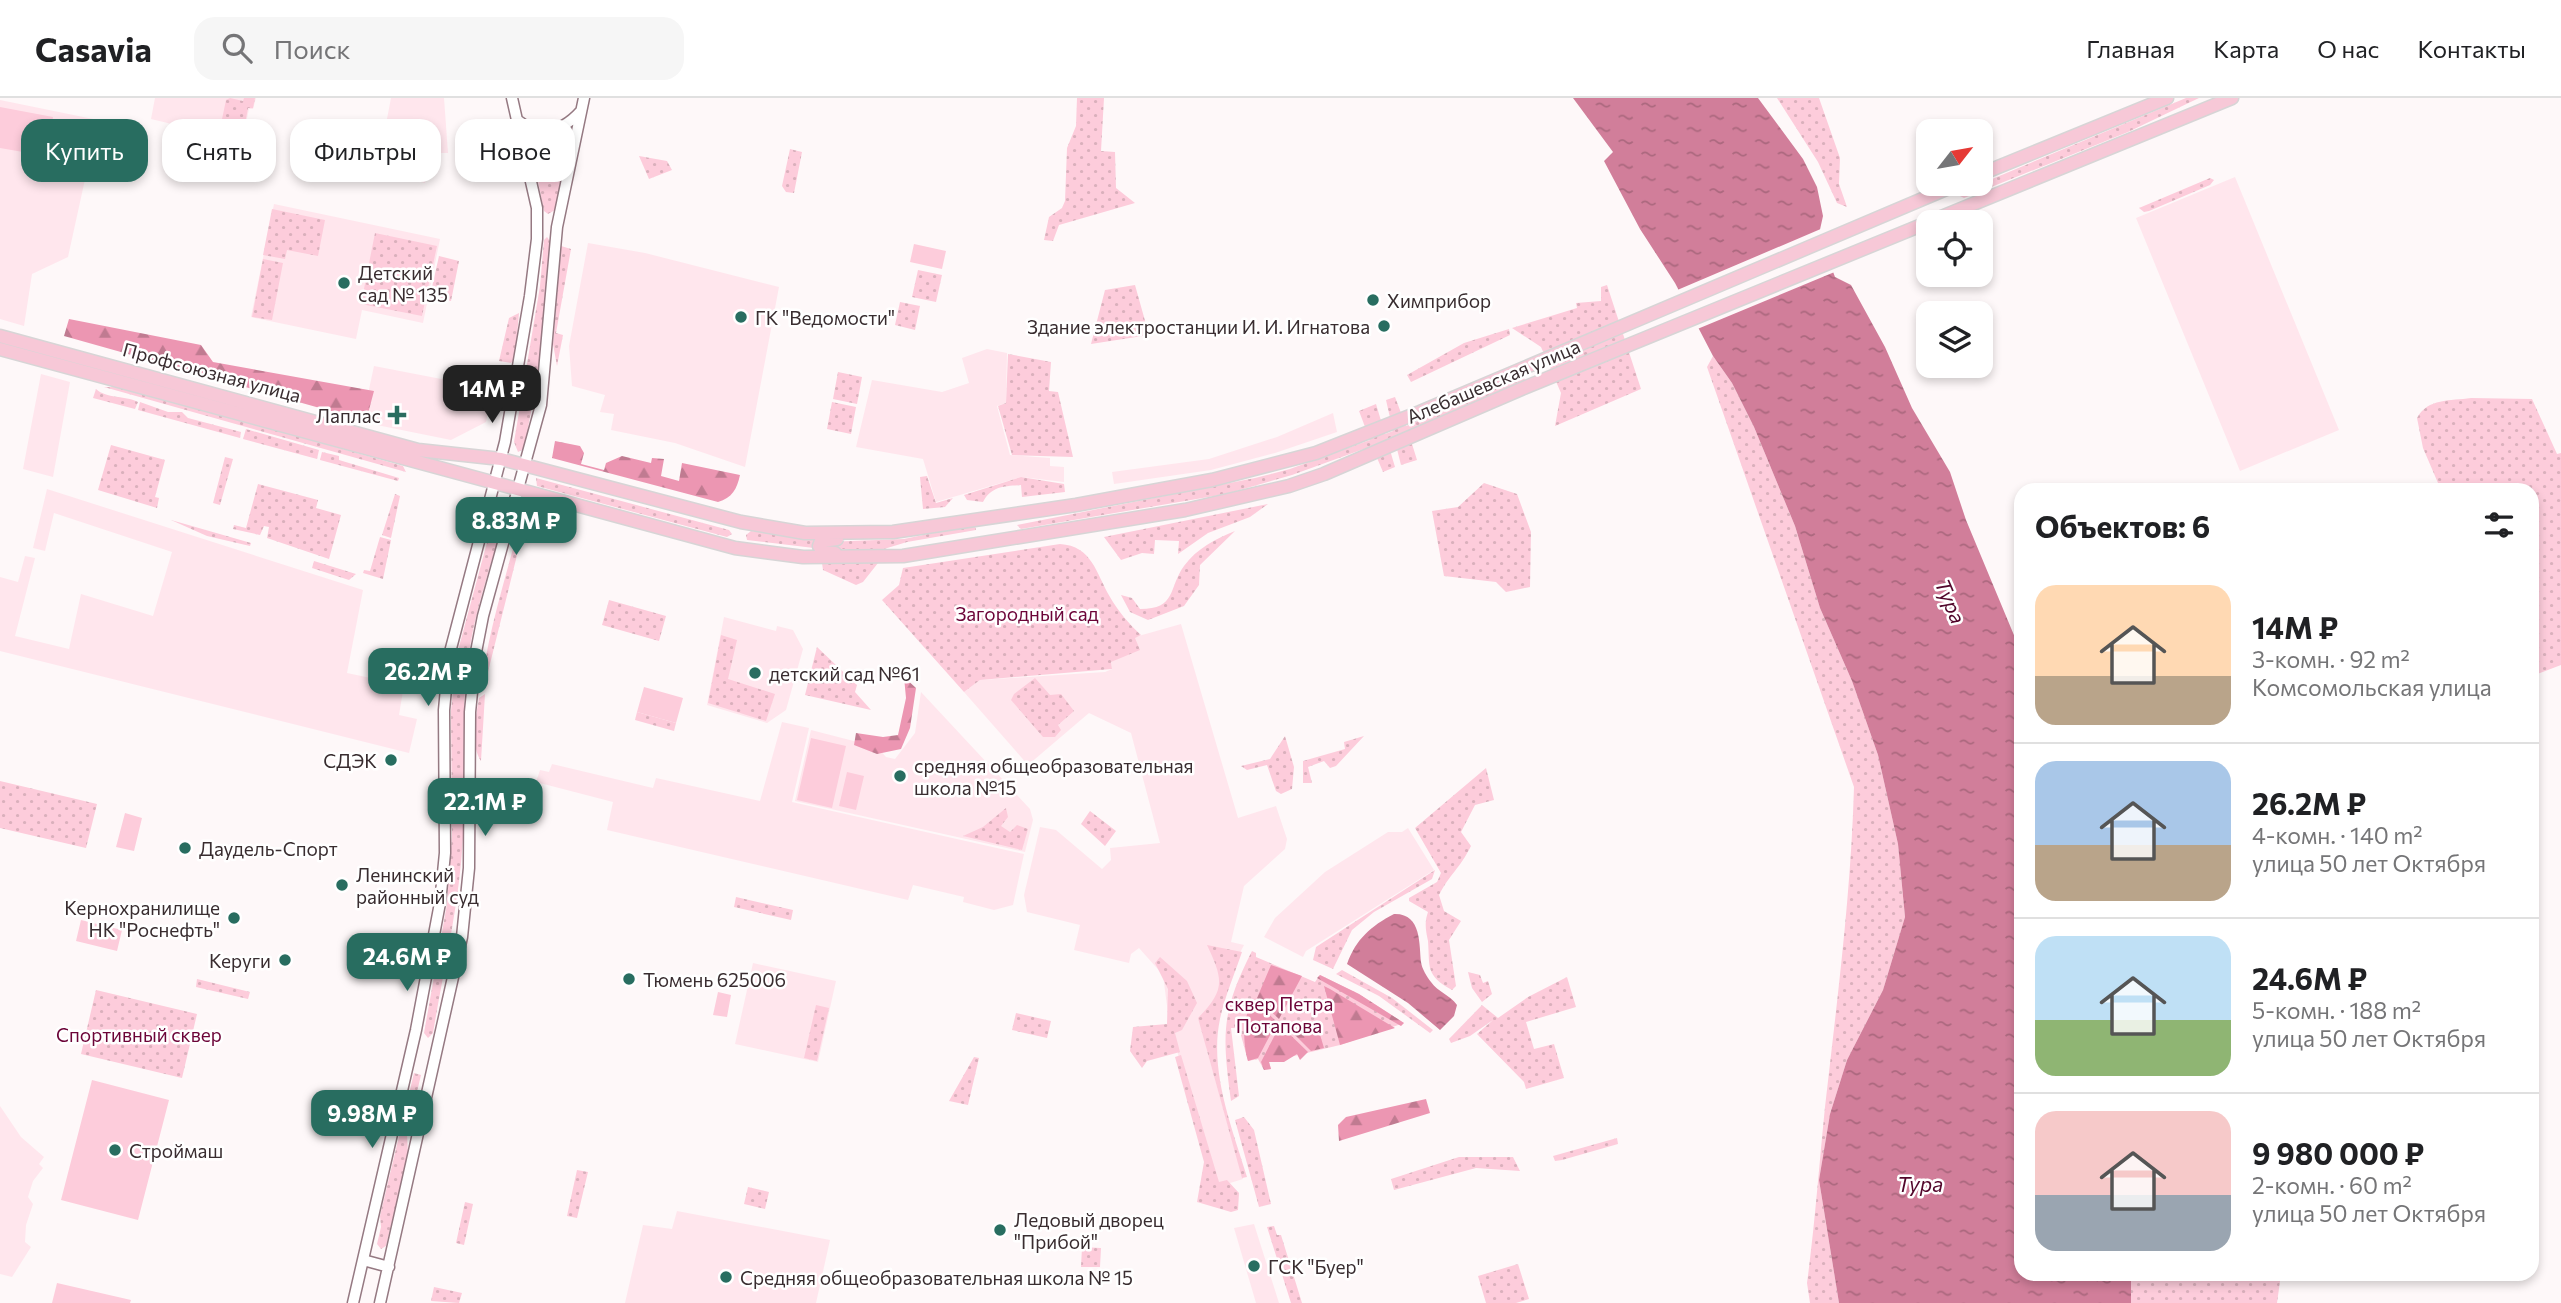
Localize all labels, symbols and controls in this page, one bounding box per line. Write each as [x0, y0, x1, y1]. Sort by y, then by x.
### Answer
search box [194, 17, 684, 80]
text: Casavia [35, 28, 152, 69]
icon: search [218, 29, 256, 67]
text: Поиск [274, 33, 350, 64]
text: Главная [2086, 34, 2175, 63]
text: Карта [2213, 34, 2279, 63]
text: О нас [2317, 34, 2379, 63]
text: Контакты [2417, 34, 2526, 63]
chip: Купить [21, 119, 148, 182]
chip: Снять [162, 119, 276, 182]
chip: Фильтры [290, 119, 441, 182]
chip: Новое [455, 119, 575, 182]
north arrow [1916, 119, 1993, 196]
map controls [1916, 119, 1993, 378]
button: locate [1916, 210, 1993, 287]
place label: Детский сад № 135 [358, 261, 448, 306]
marker: Детский сад № 135 [336, 275, 352, 291]
place label: Химприбор [1387, 289, 1491, 312]
marker: Химприбор [1365, 292, 1381, 308]
button: layers [1916, 301, 1993, 378]
place label: ГК "Ведомости" [755, 306, 895, 329]
marker: ГК "Ведомости" [733, 309, 749, 325]
place label: Здание электростанции И. И. Игнатова [1027, 315, 1370, 338]
marker: Здание электростанции И. И. Игнатова [1376, 318, 1392, 334]
street label: Алебашевская улица [1403, 334, 1583, 428]
street label: Профсоюзная улица [120, 337, 304, 407]
pin: 14M ₽ [443, 366, 541, 425]
text: 14M ₽ [459, 374, 525, 402]
place label: Лаплас [316, 404, 381, 427]
marker: Лаплас [387, 405, 407, 425]
pin: 8.83M ₽ [451, 498, 581, 557]
text: 8.83M ₽ [472, 506, 560, 534]
icon: filters [2480, 506, 2518, 544]
text: Объектов: 6 [2035, 507, 2210, 544]
water label: Тура [1930, 575, 1972, 627]
park label: Загородный сад [955, 602, 1099, 625]
text: 14M ₽ [2252, 608, 2338, 645]
icon: home [2091, 613, 2175, 697]
text: 3-комн. · 92 m² [2252, 645, 2410, 673]
pin: 26.2M ₽ [363, 648, 493, 708]
text: 26.2M ₽ [384, 657, 472, 685]
place label: детский сад №61 [769, 662, 920, 685]
marker: детский сад №61 [747, 665, 763, 681]
text: Комсомольская улица [2252, 673, 2492, 701]
place label: СДЭК [323, 749, 377, 772]
marker: СДЭК [383, 752, 399, 768]
place label: средняя общеобразовательная школа №15 [914, 754, 1194, 799]
marker: средняя общеобразовательная школа №15 [892, 768, 908, 784]
pin: 22.1M ₽ [420, 778, 550, 838]
text: 26.2M ₽ [2252, 784, 2366, 821]
text: 22.1M ₽ [444, 787, 526, 815]
icon: home [2091, 789, 2175, 873]
text: 4-комн. · 140 m² [2252, 821, 2422, 849]
place label: Даудель-Спорт [199, 837, 338, 860]
marker: Даудель-Спорт [177, 840, 193, 856]
text: улица 50 лет Октября [2252, 849, 2486, 877]
place label: Ленинский районный суд [356, 863, 479, 908]
marker: Ленинский районный суд [334, 877, 350, 893]
place label: Кернохранилище НК "Роснефть" [64, 896, 220, 941]
marker: Кернохранилище НК "Роснефть" [226, 910, 242, 926]
pin: 24.6M ₽ [342, 934, 472, 993]
text: 24.6M ₽ [363, 942, 451, 970]
place label: Керуги [209, 949, 271, 972]
marker: Керуги [277, 952, 293, 968]
text: 24.6M ₽ [2252, 959, 2367, 996]
icon: home [2091, 964, 2175, 1048]
place label: Тюмень 625006 [643, 968, 786, 991]
marker: Тюмень 625006 [621, 971, 637, 987]
park label: сквер Петра Потапова [1225, 992, 1333, 1037]
text: 5-комн. · 188 m² [2252, 996, 2421, 1024]
park label: Спортивный сквер [56, 1023, 222, 1046]
text: улица 50 лет Октября [2252, 1024, 2486, 1052]
pin: 9.98M ₽ [307, 1090, 437, 1150]
text: 9.98M ₽ [327, 1099, 417, 1127]
text: 9 980 000 ₽ [2252, 1134, 2424, 1171]
place label: Строймаш [129, 1139, 223, 1162]
icon: home [2091, 1139, 2175, 1223]
marker: Строймаш [107, 1142, 123, 1158]
water label: Тура [1897, 1171, 1943, 1196]
text: 2-комн. · 60 m² [2252, 1171, 2412, 1199]
text: улица 50 лет Октября [2252, 1199, 2486, 1227]
place label: Ледовый дворец "Прибой" [1014, 1208, 1164, 1253]
marker: Ледовый дворец "Прибой" [992, 1222, 1008, 1238]
place label: ГСК "Буер" [1268, 1255, 1364, 1278]
marker: ГСК "Буер" [1246, 1258, 1262, 1274]
place label: Средняя общеобразовательная школа № 15 [740, 1266, 1133, 1289]
marker: Средняя общеобразовательная школа № 15 [718, 1269, 734, 1285]

